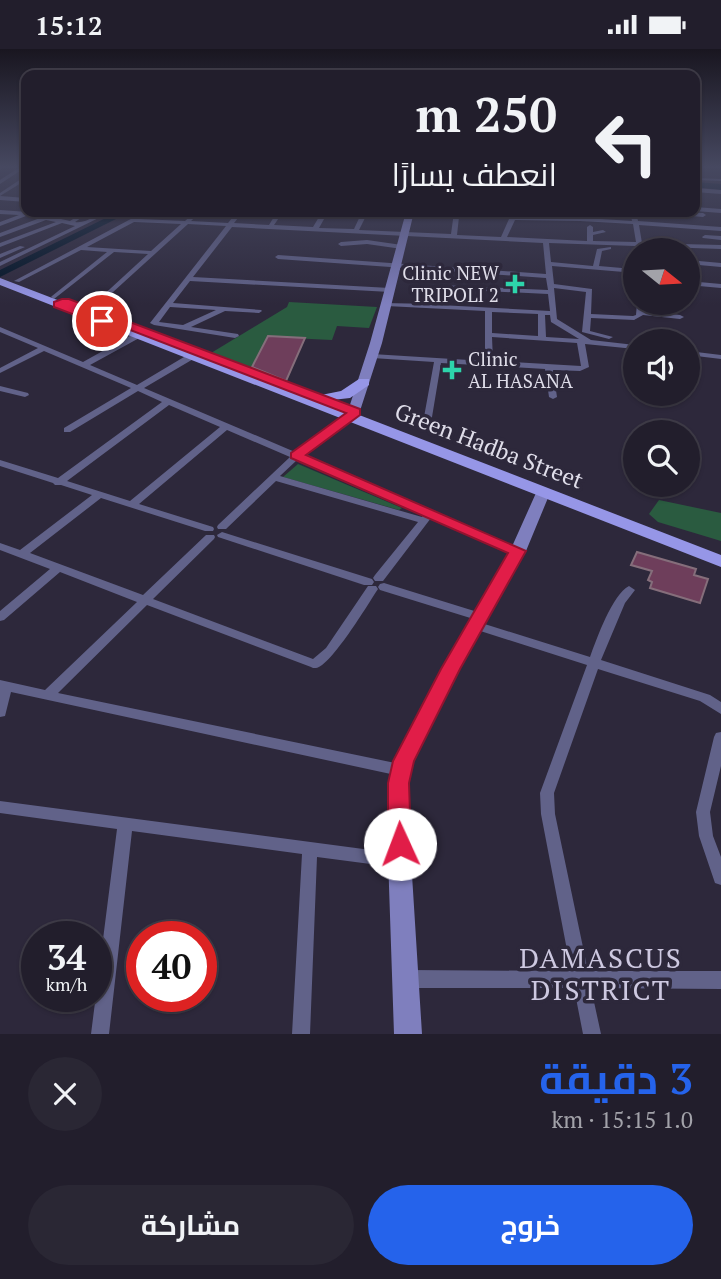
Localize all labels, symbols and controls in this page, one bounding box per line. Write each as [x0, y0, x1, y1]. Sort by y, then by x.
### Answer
text: 15:12 [35, 8, 103, 42]
text: 250 m [415, 81, 557, 146]
icon: left [581, 98, 672, 189]
text: انعطف يسارًا [391, 153, 557, 195]
north arrow [623, 238, 700, 315]
map controls [623, 238, 700, 497]
place label: Clinic NEW TRIPOLI 2 [402, 260, 499, 307]
marker: Clinic NEW TRIPOLI 2 [505, 274, 525, 294]
pin [72, 291, 132, 351]
icon: arrive [83, 302, 121, 340]
button: sound [623, 329, 700, 406]
place label: Clinic AL HASANA [468, 346, 573, 393]
marker: Clinic AL HASANA [442, 360, 462, 380]
street label: Green Hadba Street [391, 395, 588, 496]
button: search [623, 420, 700, 497]
position arrow [363, 807, 437, 881]
speed limit sign: 40 [126, 921, 217, 1012]
text: 34 [47, 934, 86, 980]
district label: DAMASCUS DISTRICT [519, 939, 683, 1008]
text: km/h [46, 972, 87, 996]
text: 3 دقيقة [539, 1050, 693, 1106]
button: close [28, 1057, 102, 1131]
text: 1.0 km · 15:15 [551, 1104, 693, 1135]
button: مشاركة [28, 1185, 354, 1265]
button: خروج [368, 1185, 693, 1265]

